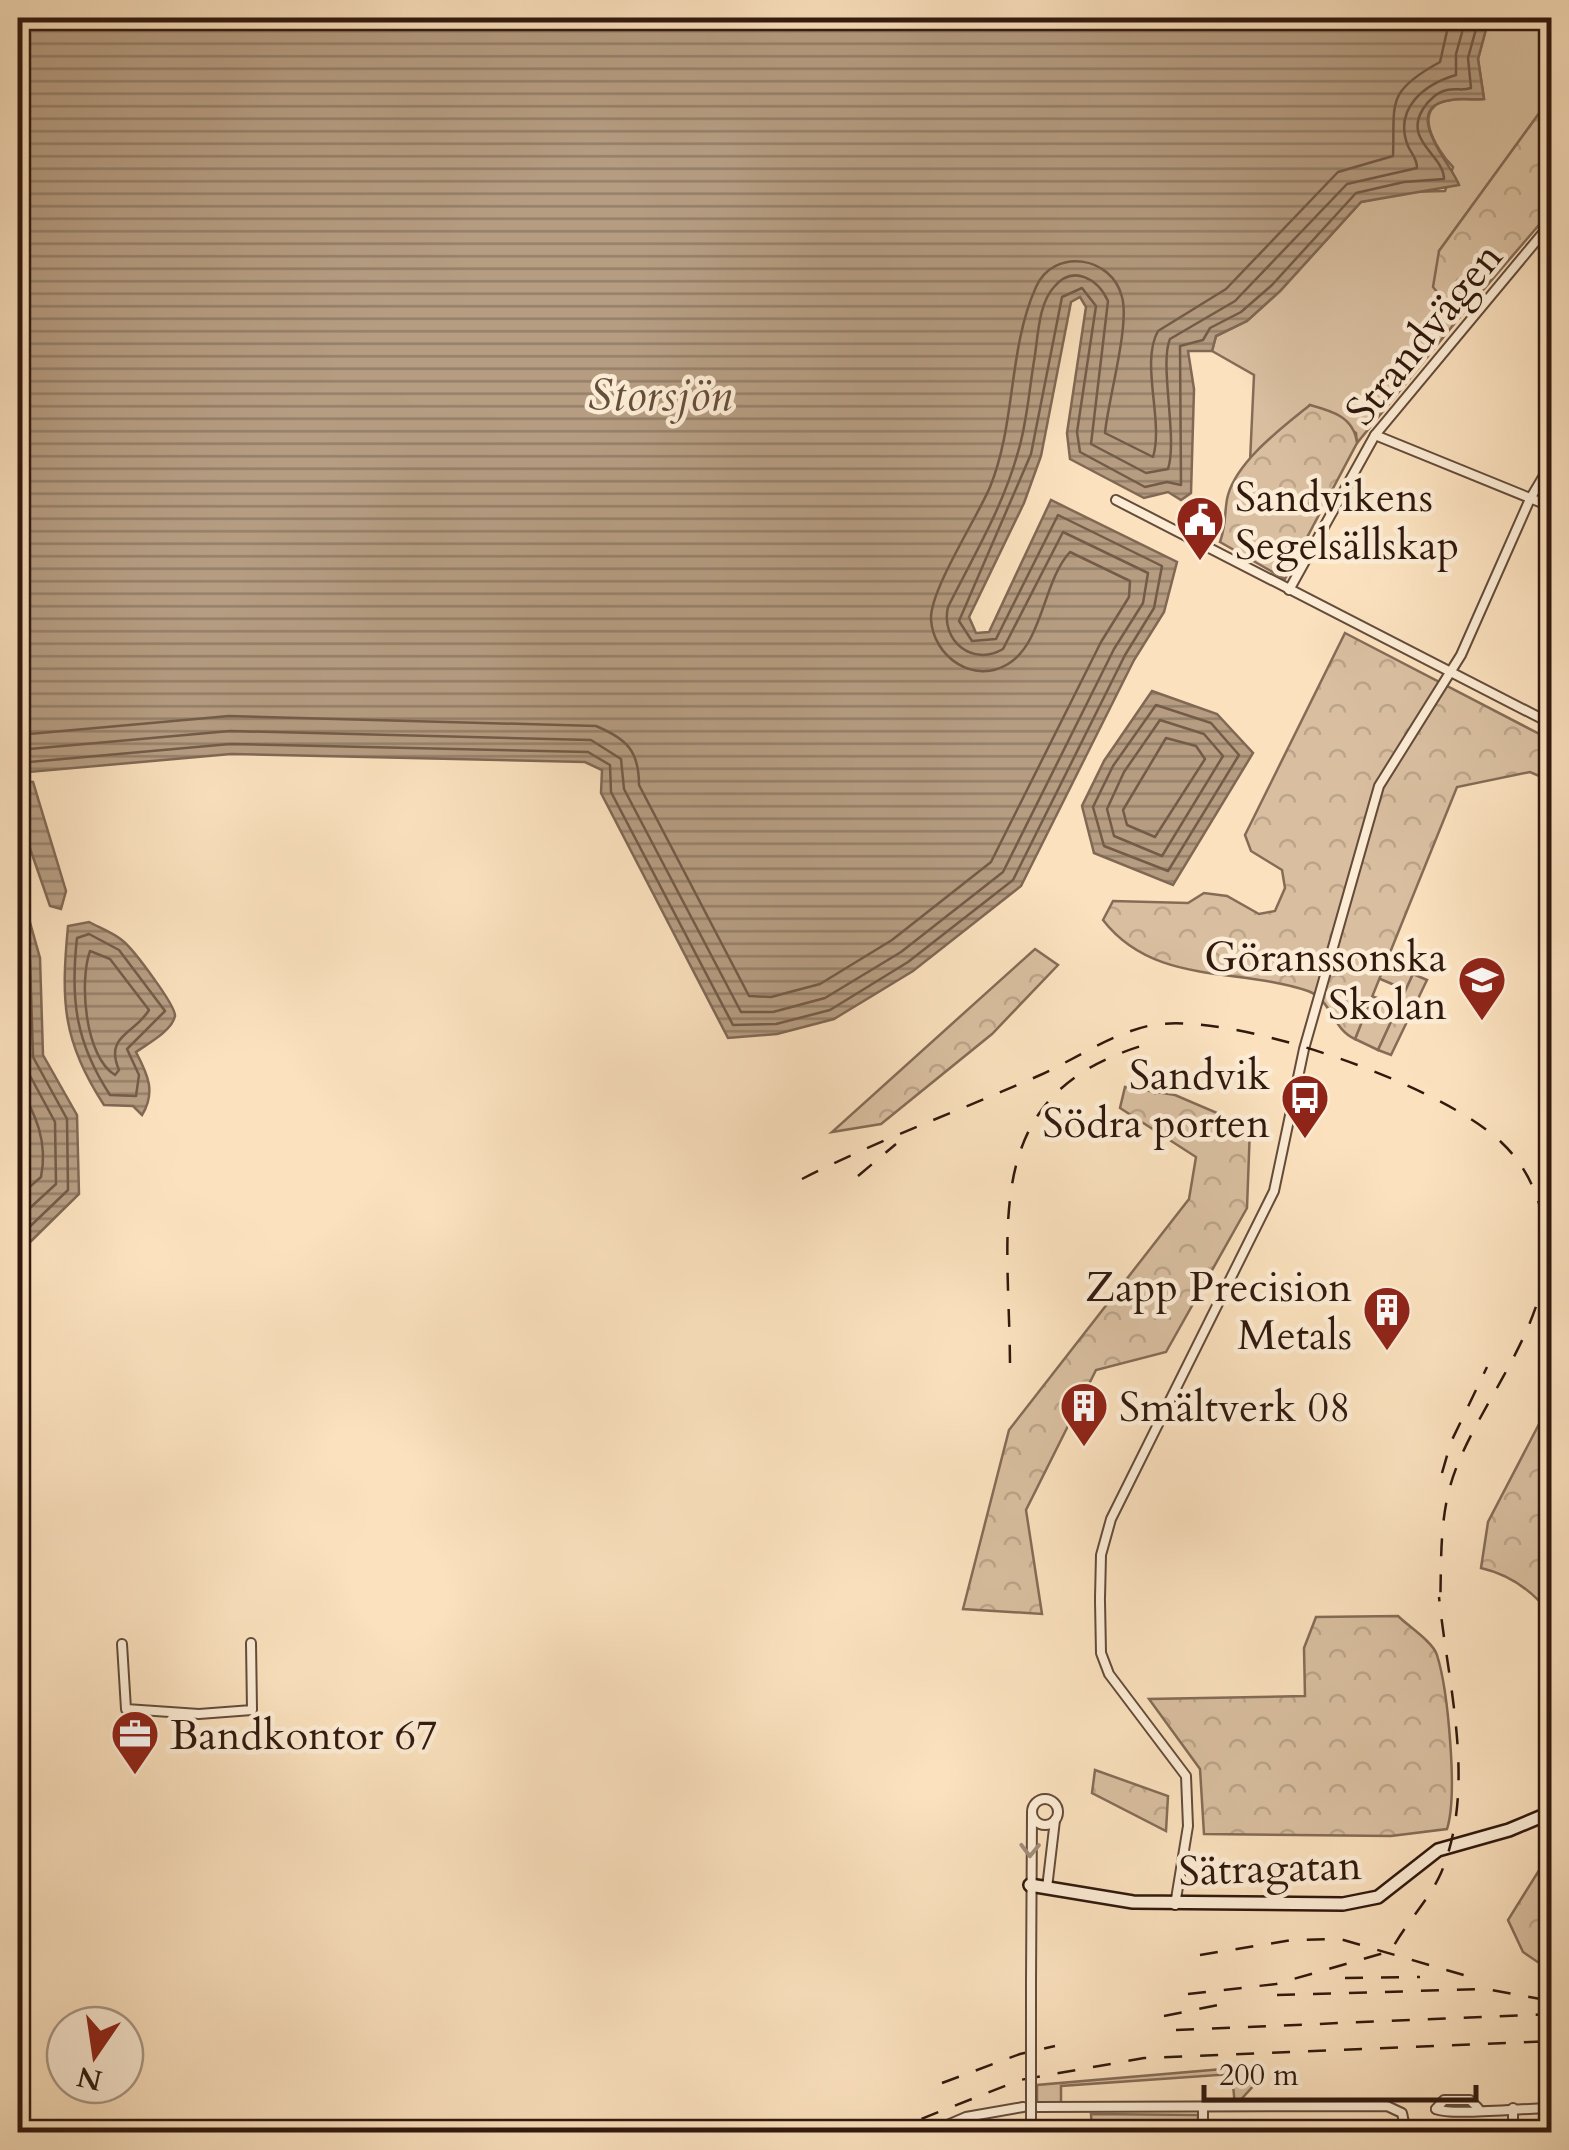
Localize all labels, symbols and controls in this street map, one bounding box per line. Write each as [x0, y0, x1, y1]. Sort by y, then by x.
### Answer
street label: Strandvägen [1333, 230, 1516, 437]
water label: Storsjön [588, 365, 732, 426]
place label: Sandvikens Segelsällskap [1235, 469, 1459, 574]
public building icon: Sandvikens Segelsällskap [1174, 494, 1226, 562]
place label: Göranssonska Skolan [1204, 929, 1447, 1034]
school or university icon: Göranssonska Skolan [1456, 954, 1508, 1022]
place label: Sandvik Södra porten [1043, 1047, 1271, 1152]
bus stop icon: Sandvik Södra porten [1279, 1072, 1331, 1140]
place label: Zapp Precision Metals [1085, 1259, 1352, 1364]
building icon: Zapp Precision Metals [1361, 1284, 1413, 1352]
place label: Smältverk 08 [1119, 1379, 1350, 1436]
building icon: Smältverk 08 [1058, 1380, 1110, 1448]
place label: Bandkontor 67 [170, 1707, 438, 1764]
office icon: Bandkontor 67 [109, 1708, 161, 1776]
street label: Sätragatan [1177, 1837, 1363, 1900]
one-way arrow [1020, 1842, 1041, 1858]
north arrow [45, 2005, 145, 2105]
scale bar [1204, 2040, 1476, 2102]
text: 200 m [1219, 2055, 1299, 2096]
text: N [73, 2057, 106, 2100]

